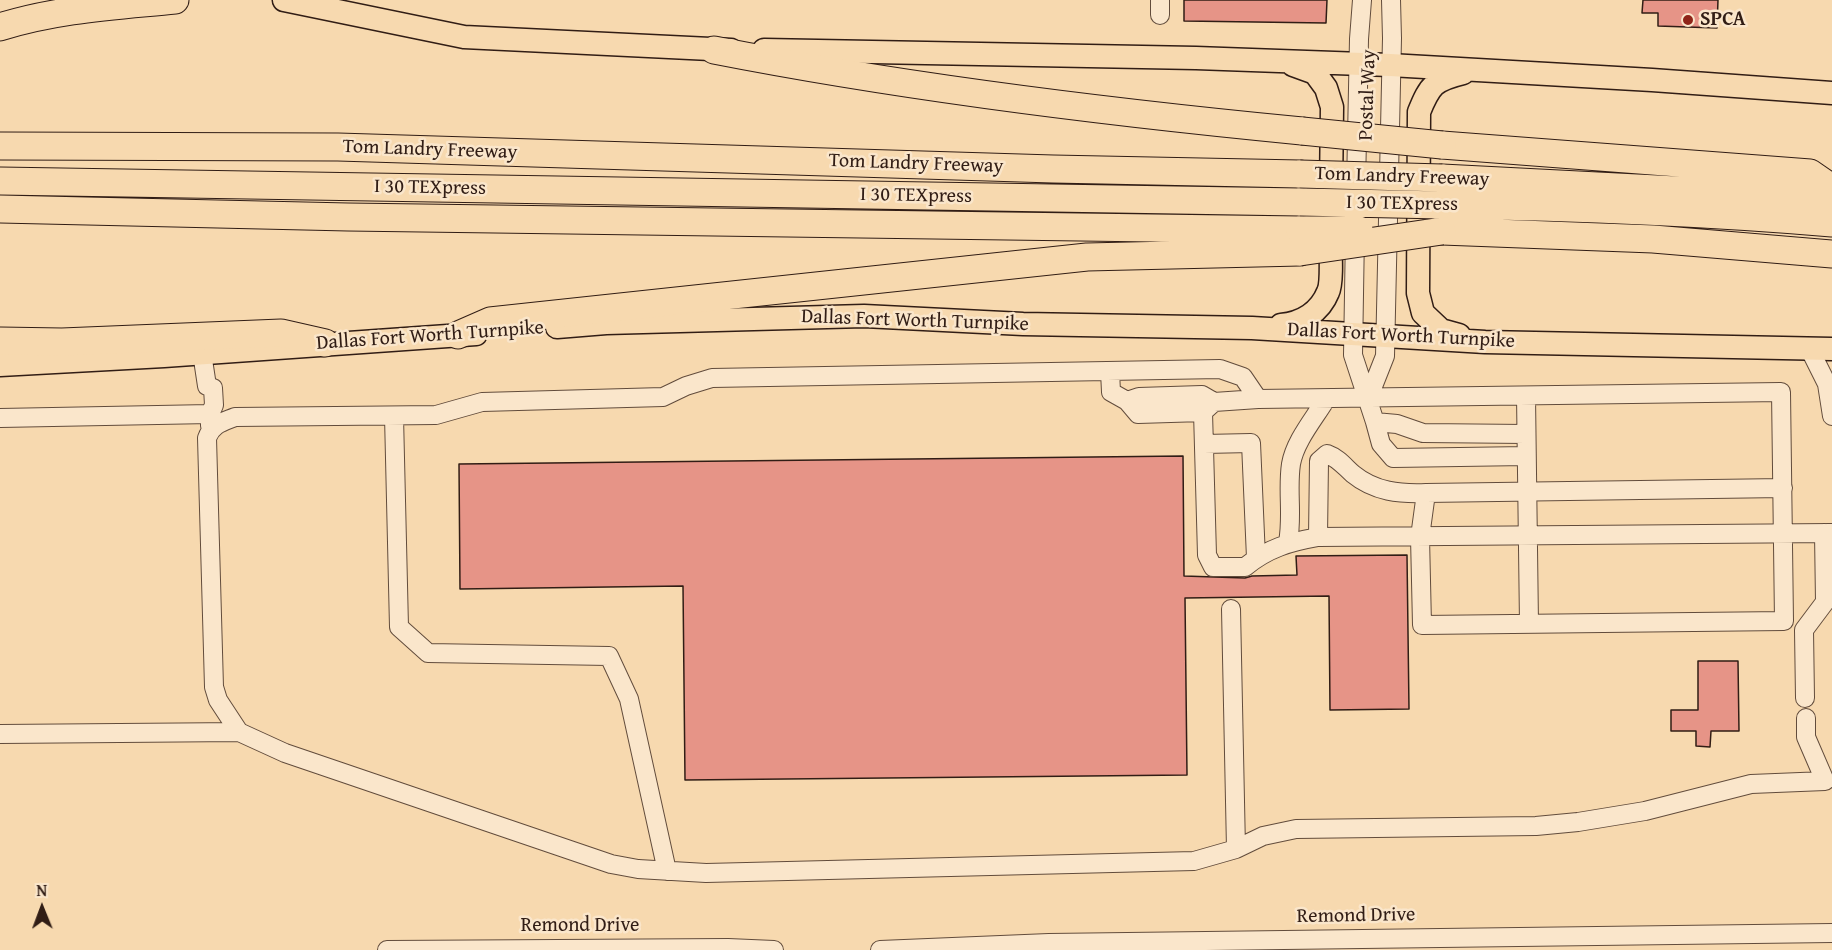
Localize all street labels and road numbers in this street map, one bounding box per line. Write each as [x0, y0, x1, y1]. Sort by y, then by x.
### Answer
street label: Postal Way [1354, 49, 1382, 141]
street label: Tom Landry Freeway [342, 135, 518, 165]
street label: Tom Landry Freeway [828, 149, 1004, 179]
street label: Tom Landry Freeway [1314, 162, 1490, 192]
street label: I 30 TEXpress [374, 175, 486, 201]
street label: I 30 TEXpress [860, 183, 972, 209]
street label: I 30 TEXpress [1346, 191, 1458, 217]
street label: Dallas Fort Worth Turnpike [801, 305, 1029, 337]
street label: Dallas Fort Worth Turnpike [315, 316, 545, 356]
street label: Dallas Fort Worth Turnpike [1287, 318, 1515, 354]
street label: Remond Drive [1296, 903, 1416, 929]
street label: Remond Drive [521, 914, 639, 938]

